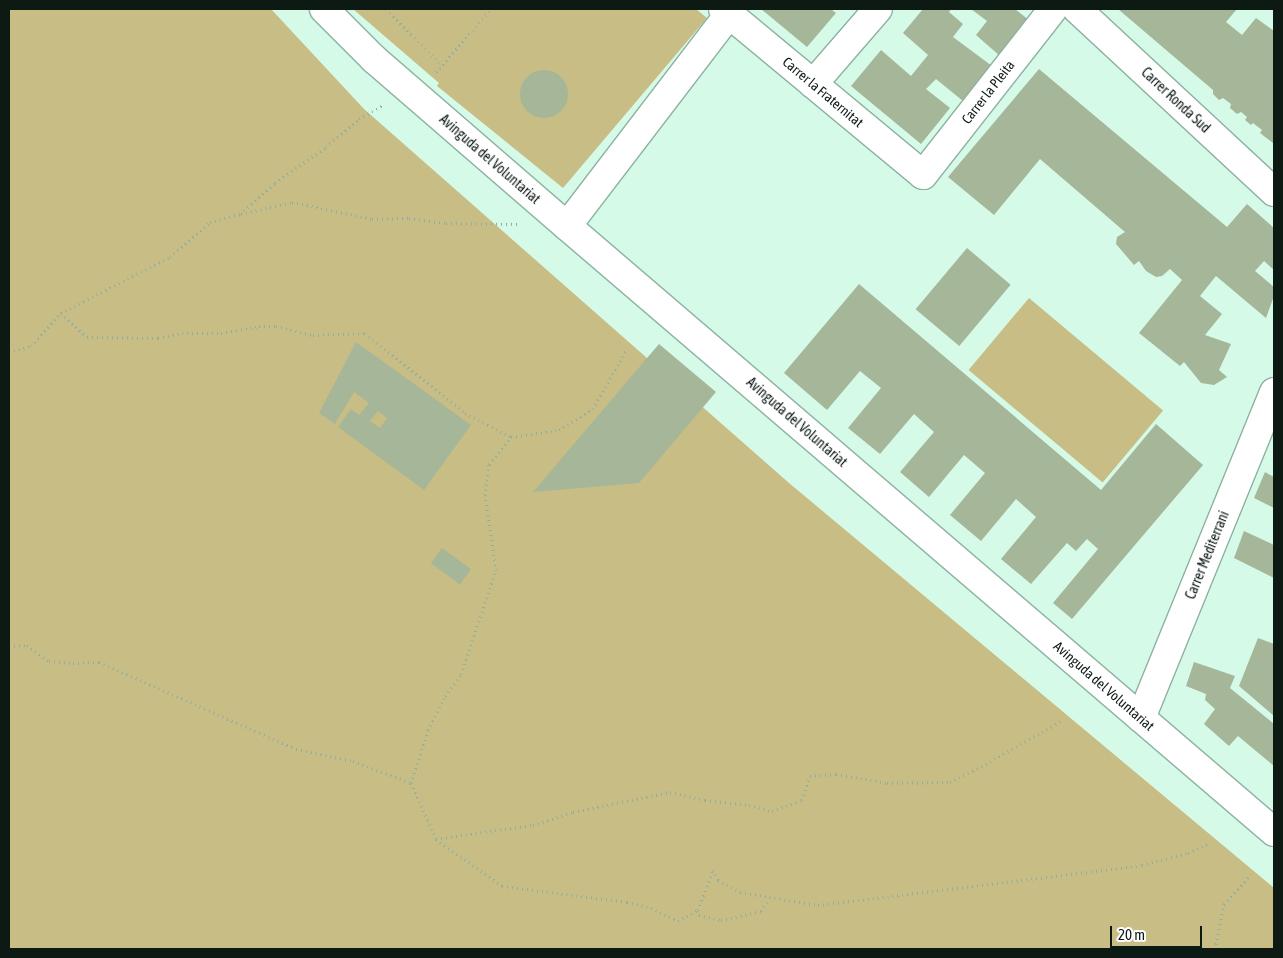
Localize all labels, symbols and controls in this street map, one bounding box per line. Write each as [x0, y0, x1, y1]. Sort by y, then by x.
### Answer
street label: Carrer la Fraternitat [779, 53, 867, 131]
street label: Carrer la Pleita [958, 57, 1018, 127]
street label: Carrer Ronda Sud [1138, 64, 1214, 136]
street label: Avinguda del Voluntariat [436, 111, 544, 207]
street label: Avinguda del Voluntariat [743, 374, 851, 470]
street label: Carrer Mediterrani [1182, 508, 1232, 602]
street label: Avinguda del Voluntariat [1050, 638, 1158, 734]
scale bar [1113, 916, 1206, 948]
text: 20 m [1118, 926, 1145, 943]

